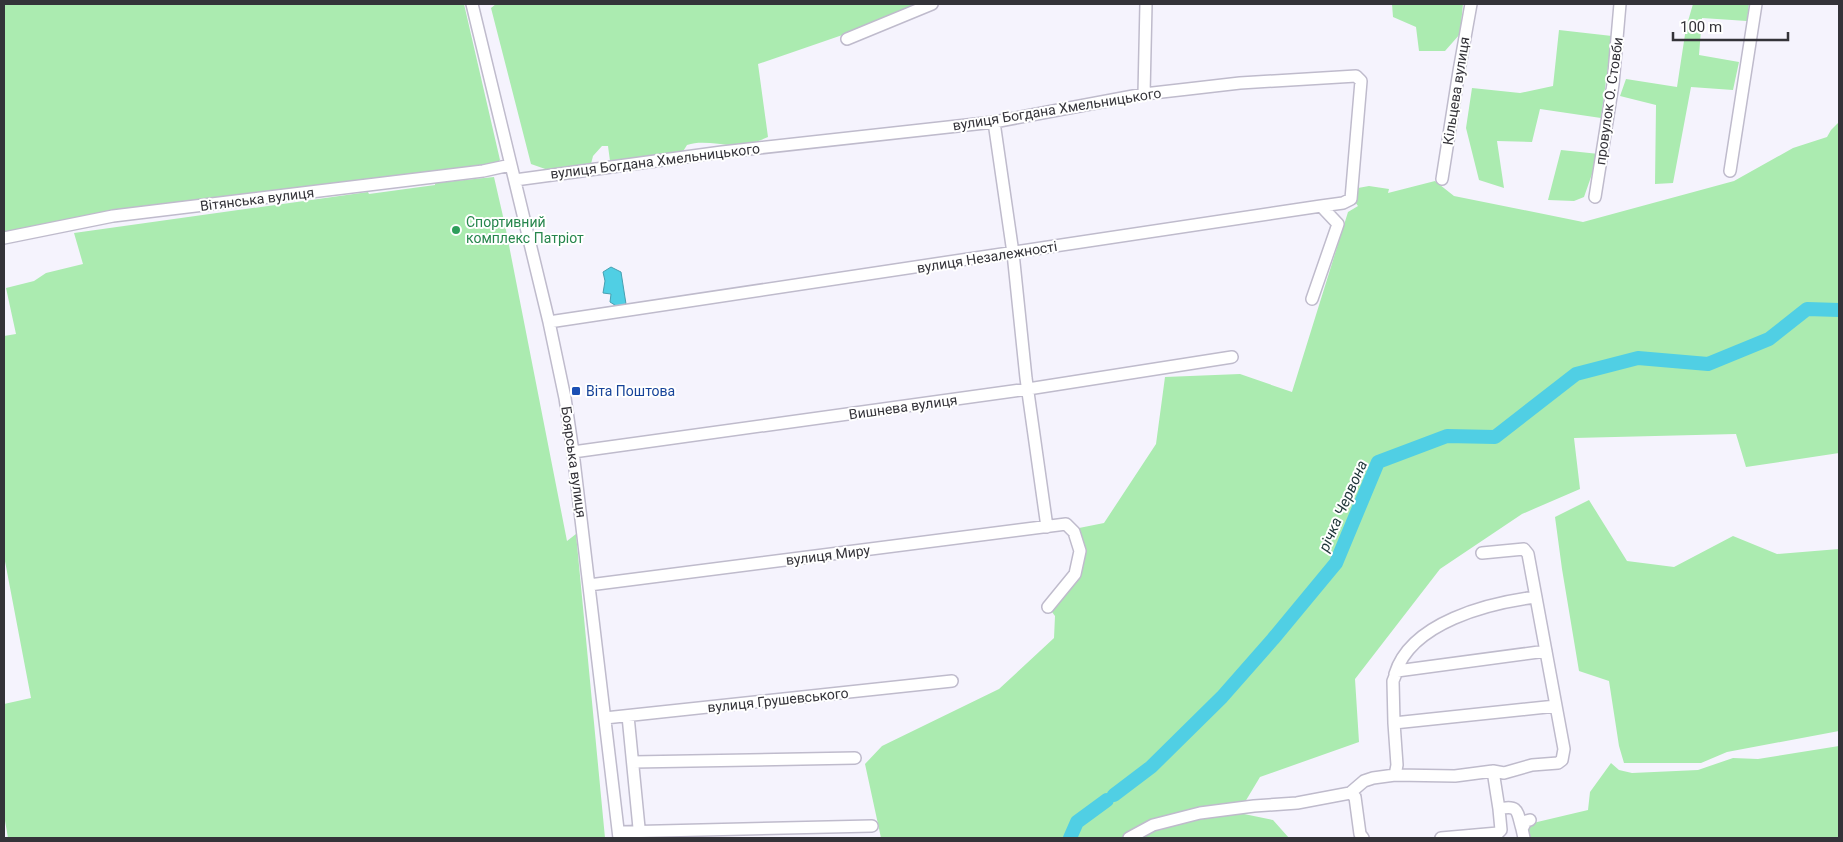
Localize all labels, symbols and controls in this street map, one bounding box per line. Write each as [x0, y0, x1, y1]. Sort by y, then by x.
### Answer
scale bar [1673, 10, 1788, 42]
text: 100 m [1680, 18, 1722, 36]
street label: Кільцева вулиця [1440, 36, 1472, 146]
street label: провулок О. Стовби [1592, 36, 1626, 166]
street label: вулиця Богдана Хмельницького [952, 85, 1162, 133]
street label: вулиця Богдана Хмельницького [549, 140, 761, 182]
street label: Вітянська вулиця [199, 184, 315, 214]
place label: Спортивний комплекс Патріот [466, 214, 584, 246]
marker: Спортивний комплекс Патріот [450, 224, 462, 236]
street label: вулиця Незалежності [916, 238, 1058, 276]
place label: Віта Поштова [586, 383, 675, 399]
marker: Віта Поштова [570, 385, 582, 397]
street label: Вишнева вулиця [848, 391, 958, 423]
street label: Боярська вулиця [558, 405, 590, 519]
water label: річка Червона [1314, 458, 1371, 555]
street label: вулиця Миру [785, 542, 871, 568]
street label: вулиця Грушевського [707, 685, 849, 715]

